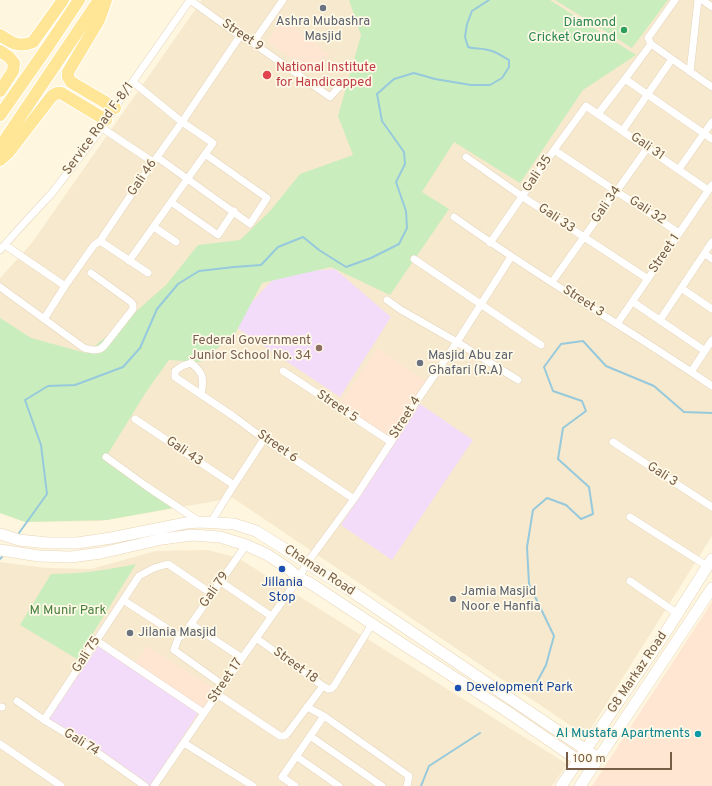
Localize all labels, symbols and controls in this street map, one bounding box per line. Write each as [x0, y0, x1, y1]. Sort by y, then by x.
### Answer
marker: Ashra Mubashra Masjid [318, 3, 328, 13]
place label: Ashra Mubashra Masjid [276, 14, 370, 45]
place label: Diamond Cricket Ground [528, 15, 616, 46]
street label: Street 9 [218, 17, 266, 55]
marker: Diamond Cricket Ground [619, 25, 629, 35]
place label: National Institute for Handicapped [276, 60, 376, 91]
marker: National Institute for Handicapped [261, 69, 273, 81]
street label: Service Road F-8/1 [60, 80, 138, 178]
street label: Gali 31 [627, 130, 667, 164]
street label: Gali 35 [520, 152, 556, 196]
street label: Gali 46 [125, 156, 161, 200]
street label: Gali 34 [589, 184, 625, 226]
street label: Gali 32 [626, 193, 668, 229]
street label: Gali 33 [535, 201, 577, 237]
street label: Street 1 [646, 232, 684, 276]
street label: Street 3 [559, 283, 607, 321]
place label: Federal Government Junior School No. 34 [190, 333, 311, 364]
marker: Federal Government Junior School No. 34 [314, 343, 324, 353]
place label: Masjid Abu zar Ghafari (R.A) [428, 348, 513, 379]
marker: Masjid Abu zar Ghafari (R.A) [415, 358, 425, 368]
street label: Street 5 [313, 387, 361, 427]
street label: Street 4 [387, 394, 425, 442]
street label: Street 6 [253, 427, 301, 467]
street label: Gali 43 [162, 434, 206, 470]
street label: Gali 3 [644, 459, 680, 491]
street label: Chaman Road [281, 542, 357, 600]
marker: Jillania Stop [277, 564, 287, 574]
street label: Gali 79 [197, 569, 233, 611]
place label: Jillania Stop [261, 575, 303, 606]
place label: Jamia Masjid Noor e Hanfia [461, 584, 541, 615]
marker: Jamia Masjid Noor e Hanfia [448, 594, 458, 604]
park label: M Munir Park [30, 603, 106, 619]
place label: Jilania Masjid [138, 625, 216, 641]
marker: Jilania Masjid [125, 628, 135, 638]
street label: G8 Markaz Road [605, 629, 671, 717]
street label: Gali 75 [69, 634, 105, 676]
street label: Street 18 [270, 645, 320, 687]
street label: Street 17 [205, 656, 247, 706]
place label: Development Park [466, 680, 573, 696]
marker: Development Park [453, 683, 463, 693]
street label: Gali 74 [60, 726, 102, 760]
place label: Al Mustafa Apartments [556, 726, 690, 742]
marker: Al Mustafa Apartments [693, 729, 703, 739]
scale bar [568, 744, 674, 770]
text: 100 m [573, 751, 606, 767]

